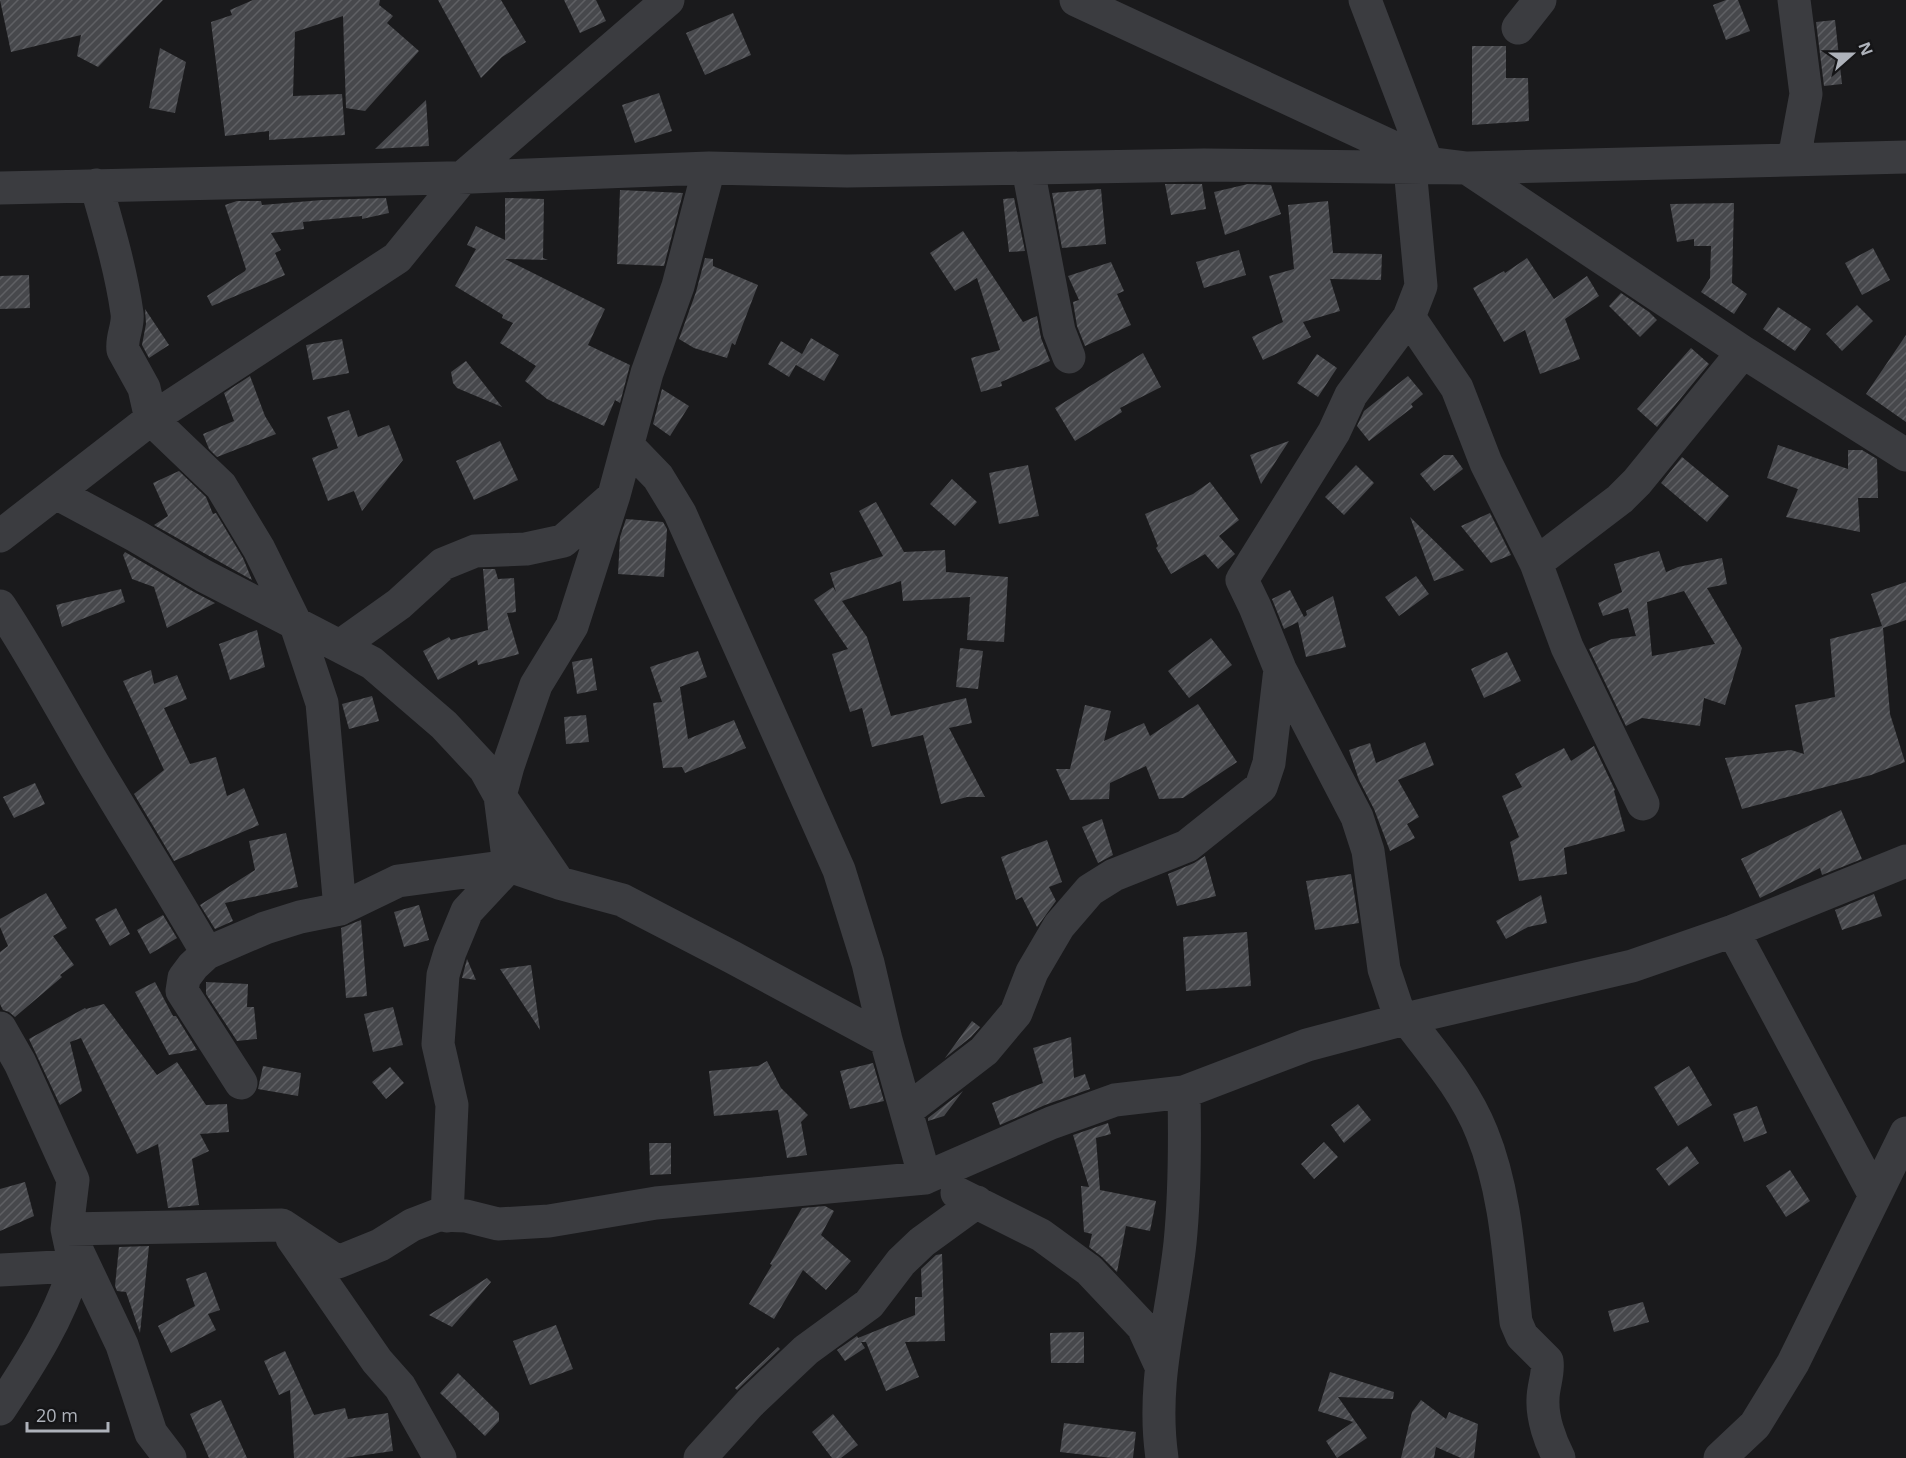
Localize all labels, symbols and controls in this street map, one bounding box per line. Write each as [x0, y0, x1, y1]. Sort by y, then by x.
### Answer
north arrow [1822, 24, 1882, 84]
text: N [1853, 39, 1879, 59]
scale bar [27, 1395, 108, 1433]
text: 20 m [36, 1403, 78, 1427]

